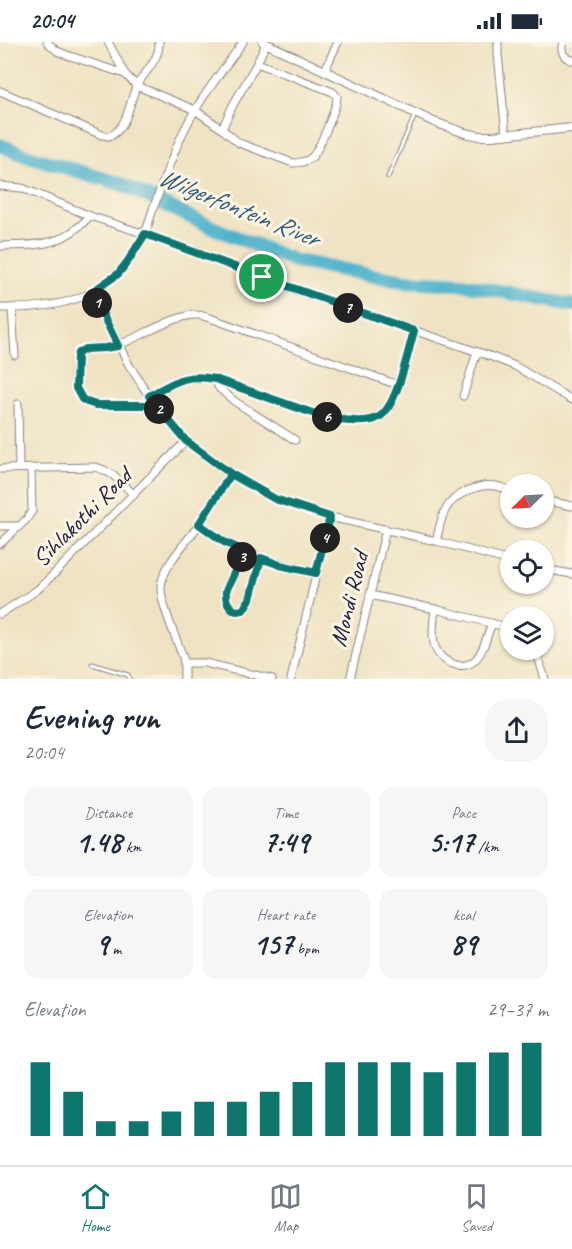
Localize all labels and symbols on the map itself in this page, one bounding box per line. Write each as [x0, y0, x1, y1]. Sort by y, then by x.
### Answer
water label: Wilgerfontein River [154, 160, 328, 256]
pin [236, 251, 287, 302]
pin: 1 [82, 288, 112, 318]
pin: 7 [333, 293, 363, 323]
pin: 2 [144, 394, 174, 424]
pin: 6 [312, 402, 342, 432]
street label: Sihlakothi Road [26, 459, 140, 573]
north arrow [500, 474, 554, 528]
pin: 4 [310, 523, 340, 553]
pin: 3 [227, 542, 257, 572]
street label: Mondi Road [323, 545, 376, 650]

